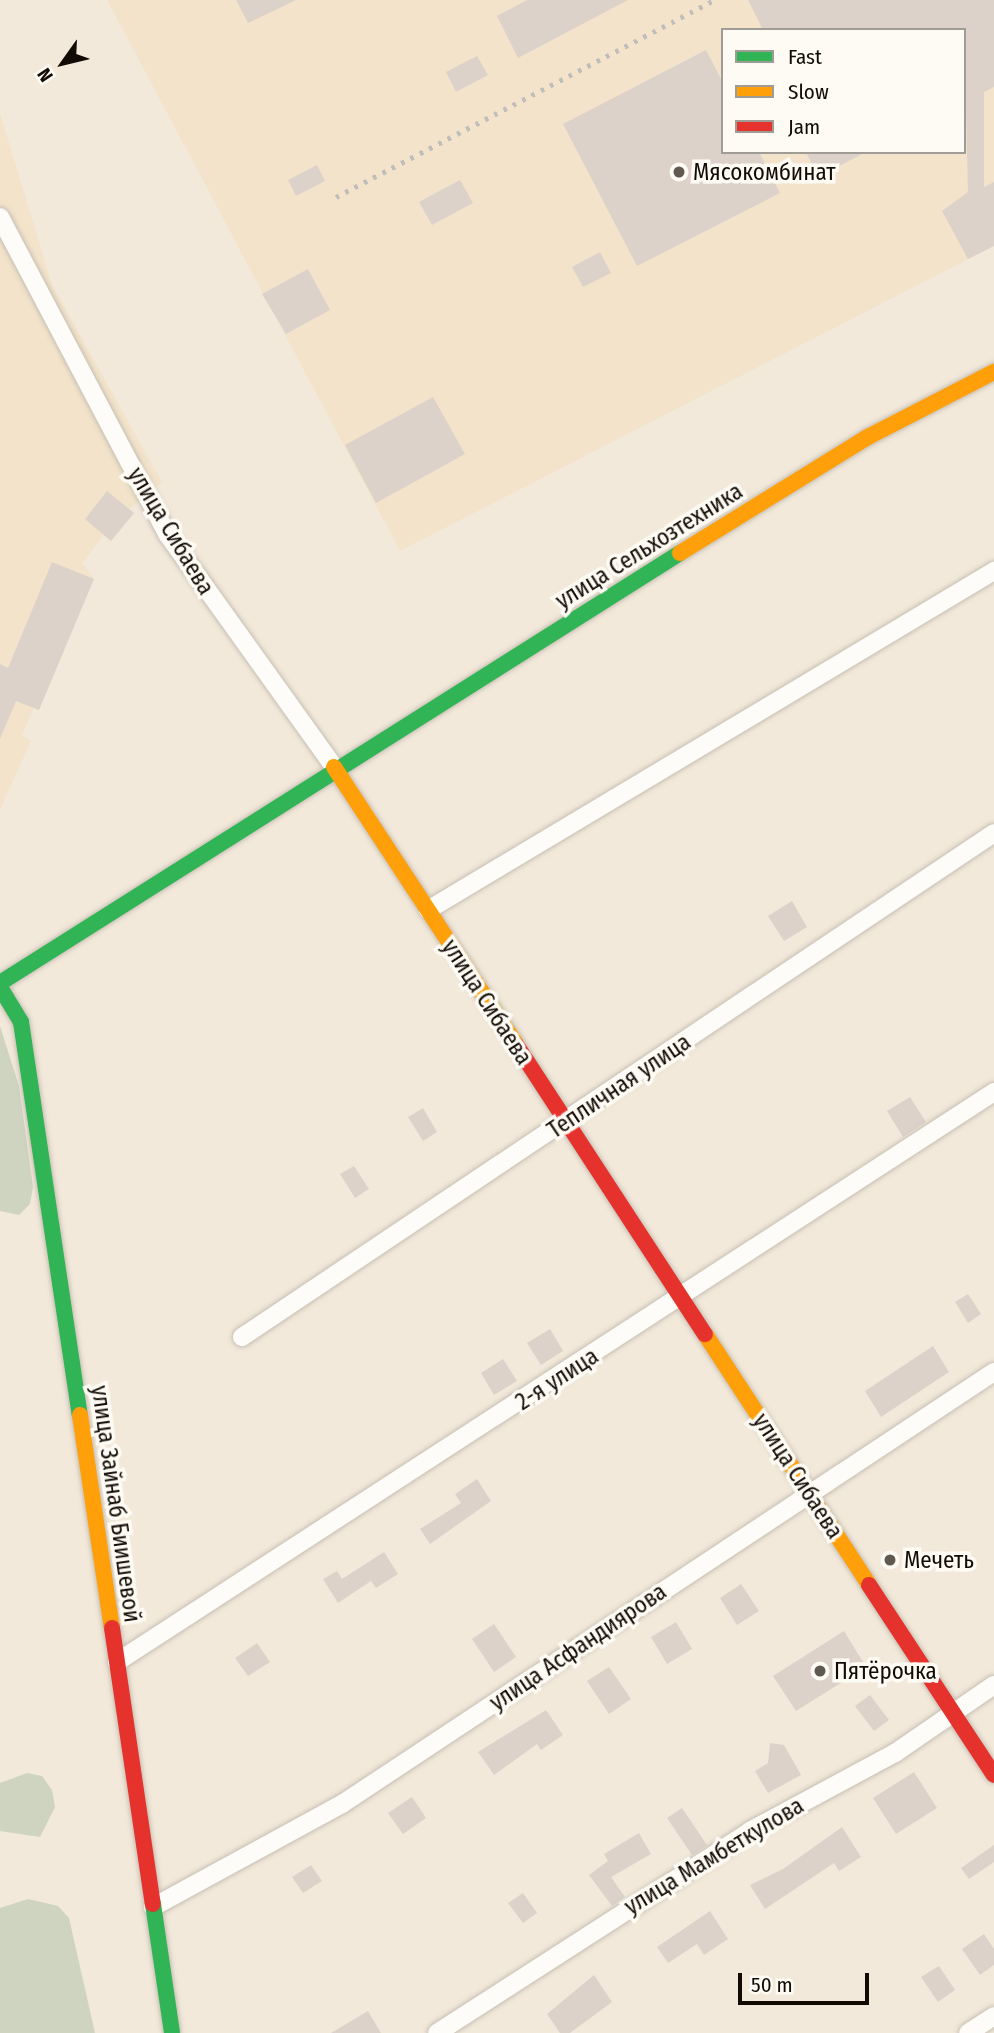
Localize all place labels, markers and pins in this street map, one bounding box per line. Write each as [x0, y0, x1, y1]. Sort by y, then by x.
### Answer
place label: Мясокомбинат [693, 158, 836, 186]
marker: Мясокомбинат [671, 164, 687, 180]
place label: Мечеть [904, 1546, 974, 1574]
marker: Мечеть [882, 1552, 898, 1568]
place label: Пятёрочка [834, 1657, 937, 1685]
marker: Пятёрочка [812, 1663, 828, 1679]

